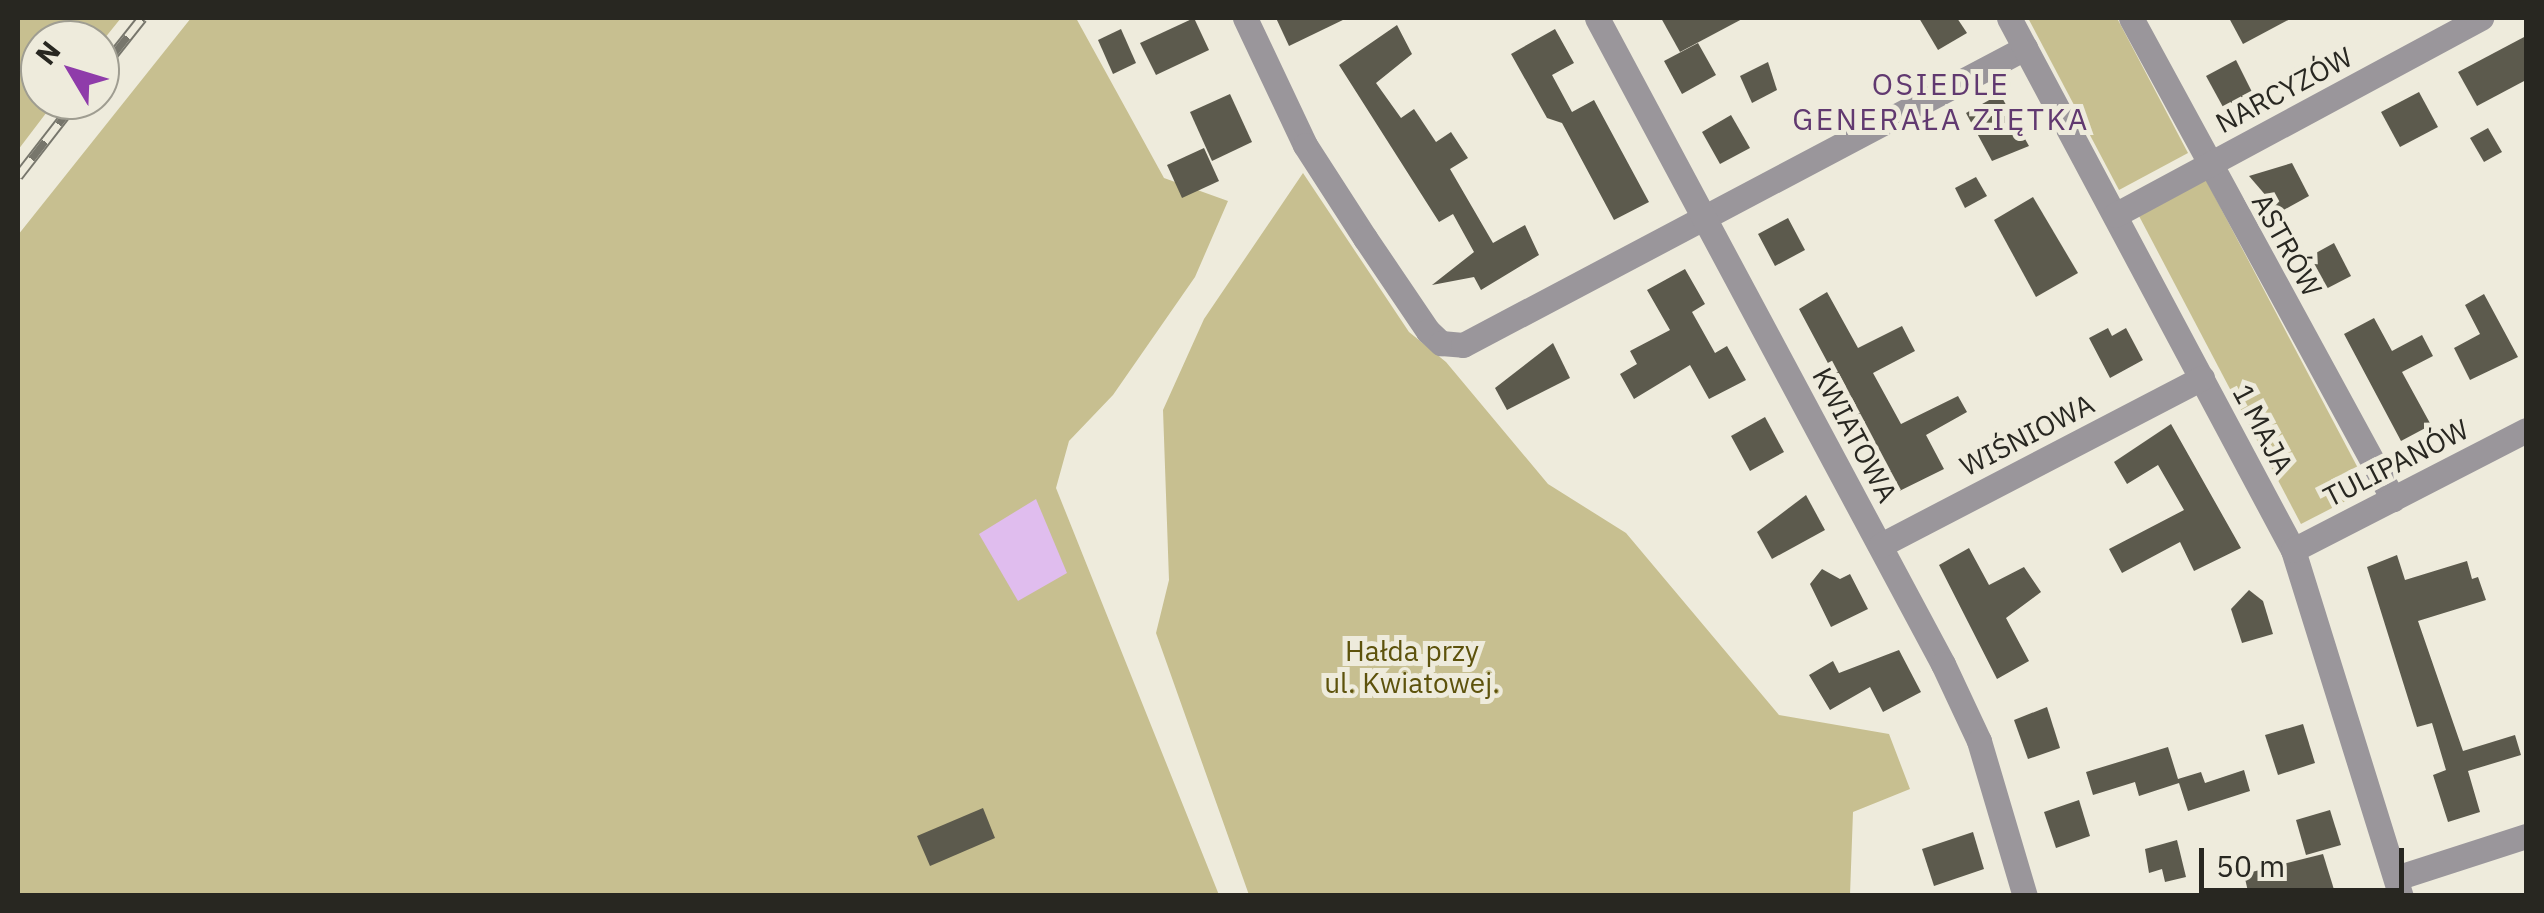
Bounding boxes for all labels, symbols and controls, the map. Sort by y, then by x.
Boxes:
north arrow [20,20,120,120]
text: N [27,33,68,72]
street label: NARCYZÓW [2210,40,2358,140]
district label: OSIEDLE GENERAŁA ZIĘTKA [1792,66,2090,136]
street label: ASTRÓW [2245,188,2329,302]
street label: KWIATOWA [1805,362,1905,508]
street label: 1 MAJA [2226,379,2300,479]
street label: WIŚNIOWA [1954,387,2100,483]
street label: TULIPANÓW [2318,412,2474,514]
park label: Hałda przy ul. Kwiatowej. [1324,634,1500,700]
scale bar [2204,828,2409,890]
text: 50 m [2216,846,2285,885]

